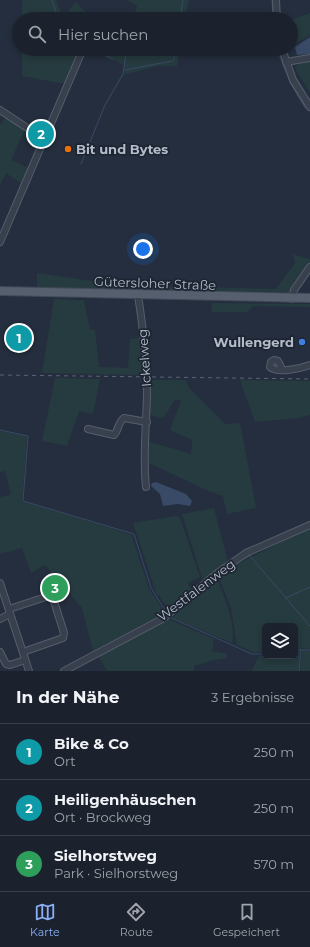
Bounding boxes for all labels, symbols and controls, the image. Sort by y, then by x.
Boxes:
search box [12,12,298,56]
icon: search [26,23,48,45]
text: Hier suchen [58,25,148,44]
pin: 2 [28,119,54,149]
place label: Bit und Bytes [76,141,168,157]
marker: Bit und Bytes [63,144,73,154]
your location [133,239,153,259]
street label: Gütersloher Straße [94,273,217,293]
pin: 1 [6,323,32,353]
street label: Ickelweg [134,329,154,387]
place label: Wullengerd [214,334,294,350]
marker: Wullengerd [297,337,307,347]
street label: Westfalenweg [154,556,238,624]
pin: 3 [42,573,68,603]
map controls [262,623,298,659]
button: layers [262,623,298,659]
text: In der Nähe [16,687,120,707]
text: 3 Ergebnisse [211,689,294,705]
text: Bike & Co [54,734,129,753]
text: 1 [26,744,32,760]
text: 250 m [253,744,294,760]
text: Ort [54,753,76,769]
text: Heiligenhäuschen [54,790,196,809]
text: 2 [25,800,33,816]
text: 250 m [253,800,294,816]
text: Ort · Brockweg [54,809,151,825]
text: Sielhorstweg [54,846,157,865]
text: 3 [25,856,33,872]
text: 570 m [254,856,294,872]
text: Park · Sielhorstweg [54,865,178,881]
tab: Karte [30,901,60,939]
tab: Route [120,901,153,939]
tab: Gespeichert [213,901,280,939]

